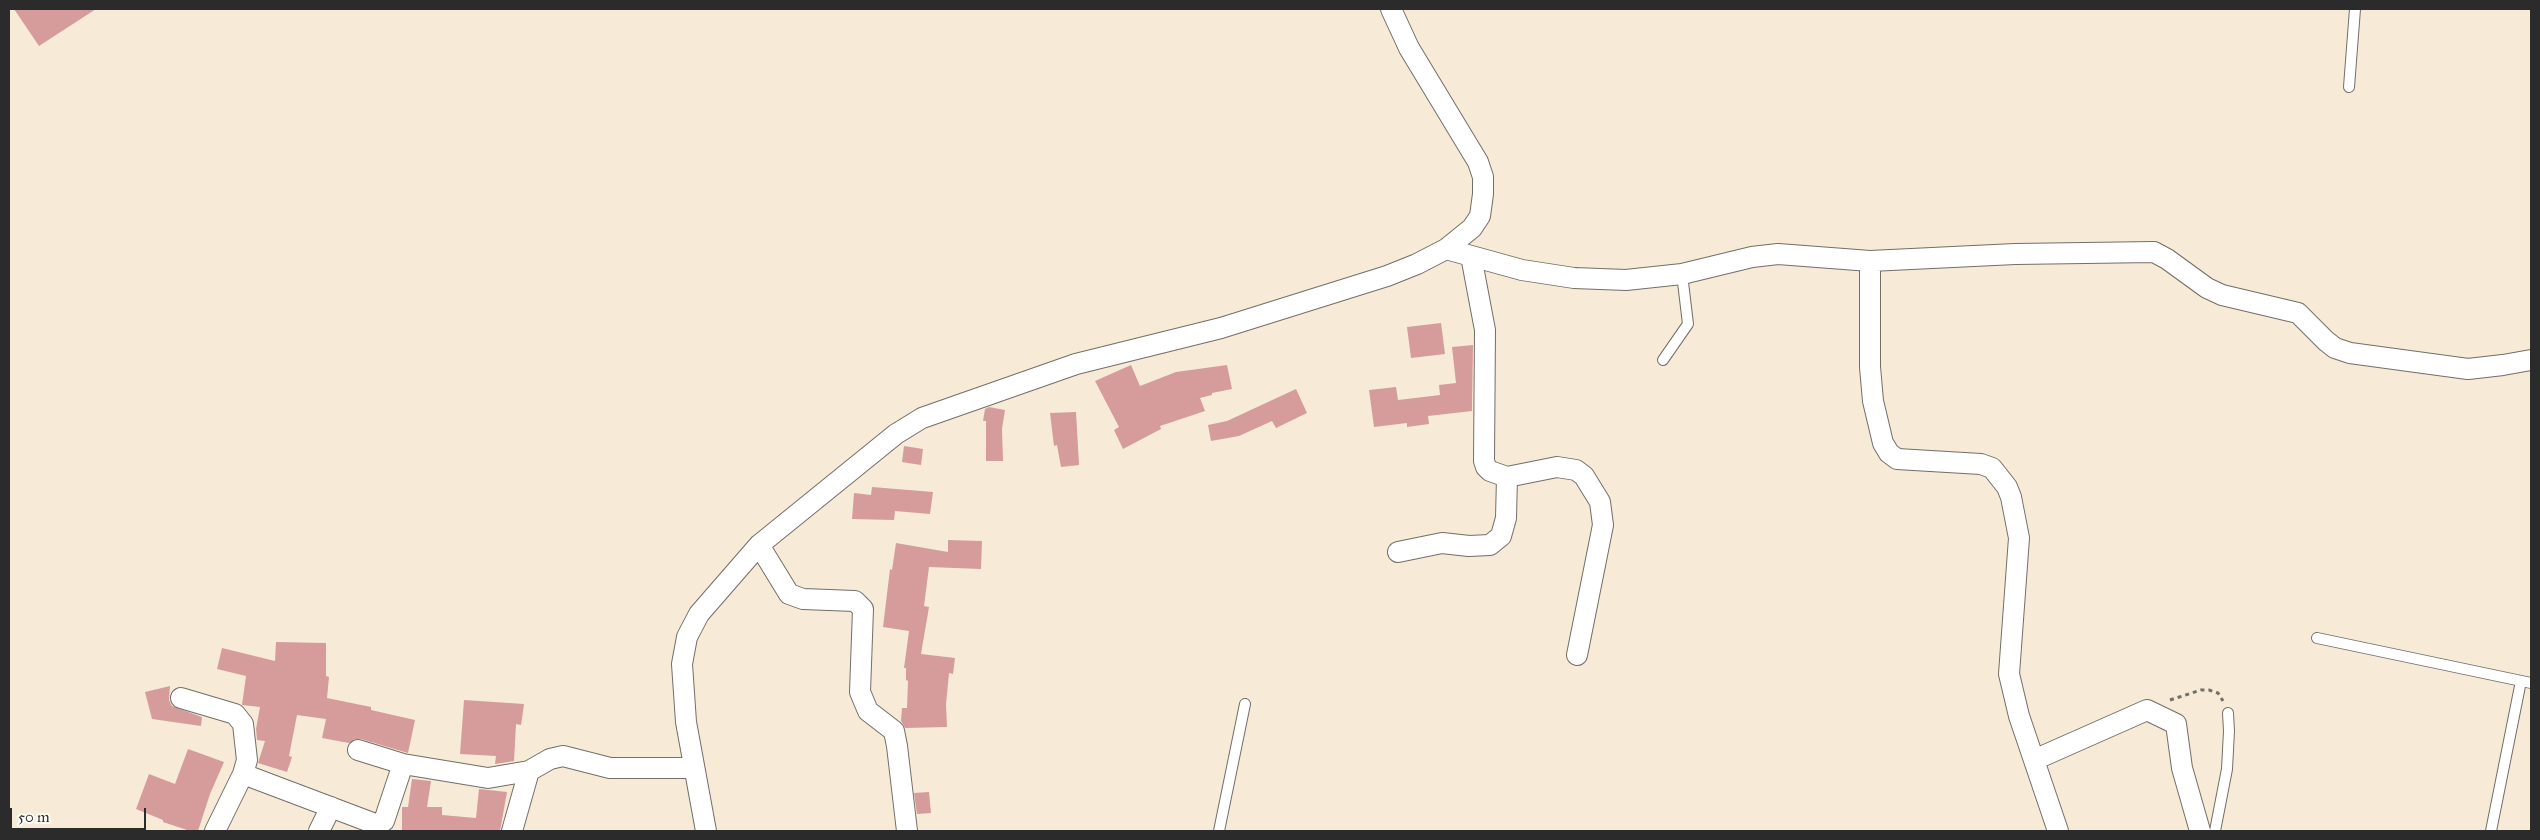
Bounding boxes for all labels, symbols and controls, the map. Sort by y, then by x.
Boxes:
scale bar [12,798,149,830]
text: 50 m [18,808,50,826]

